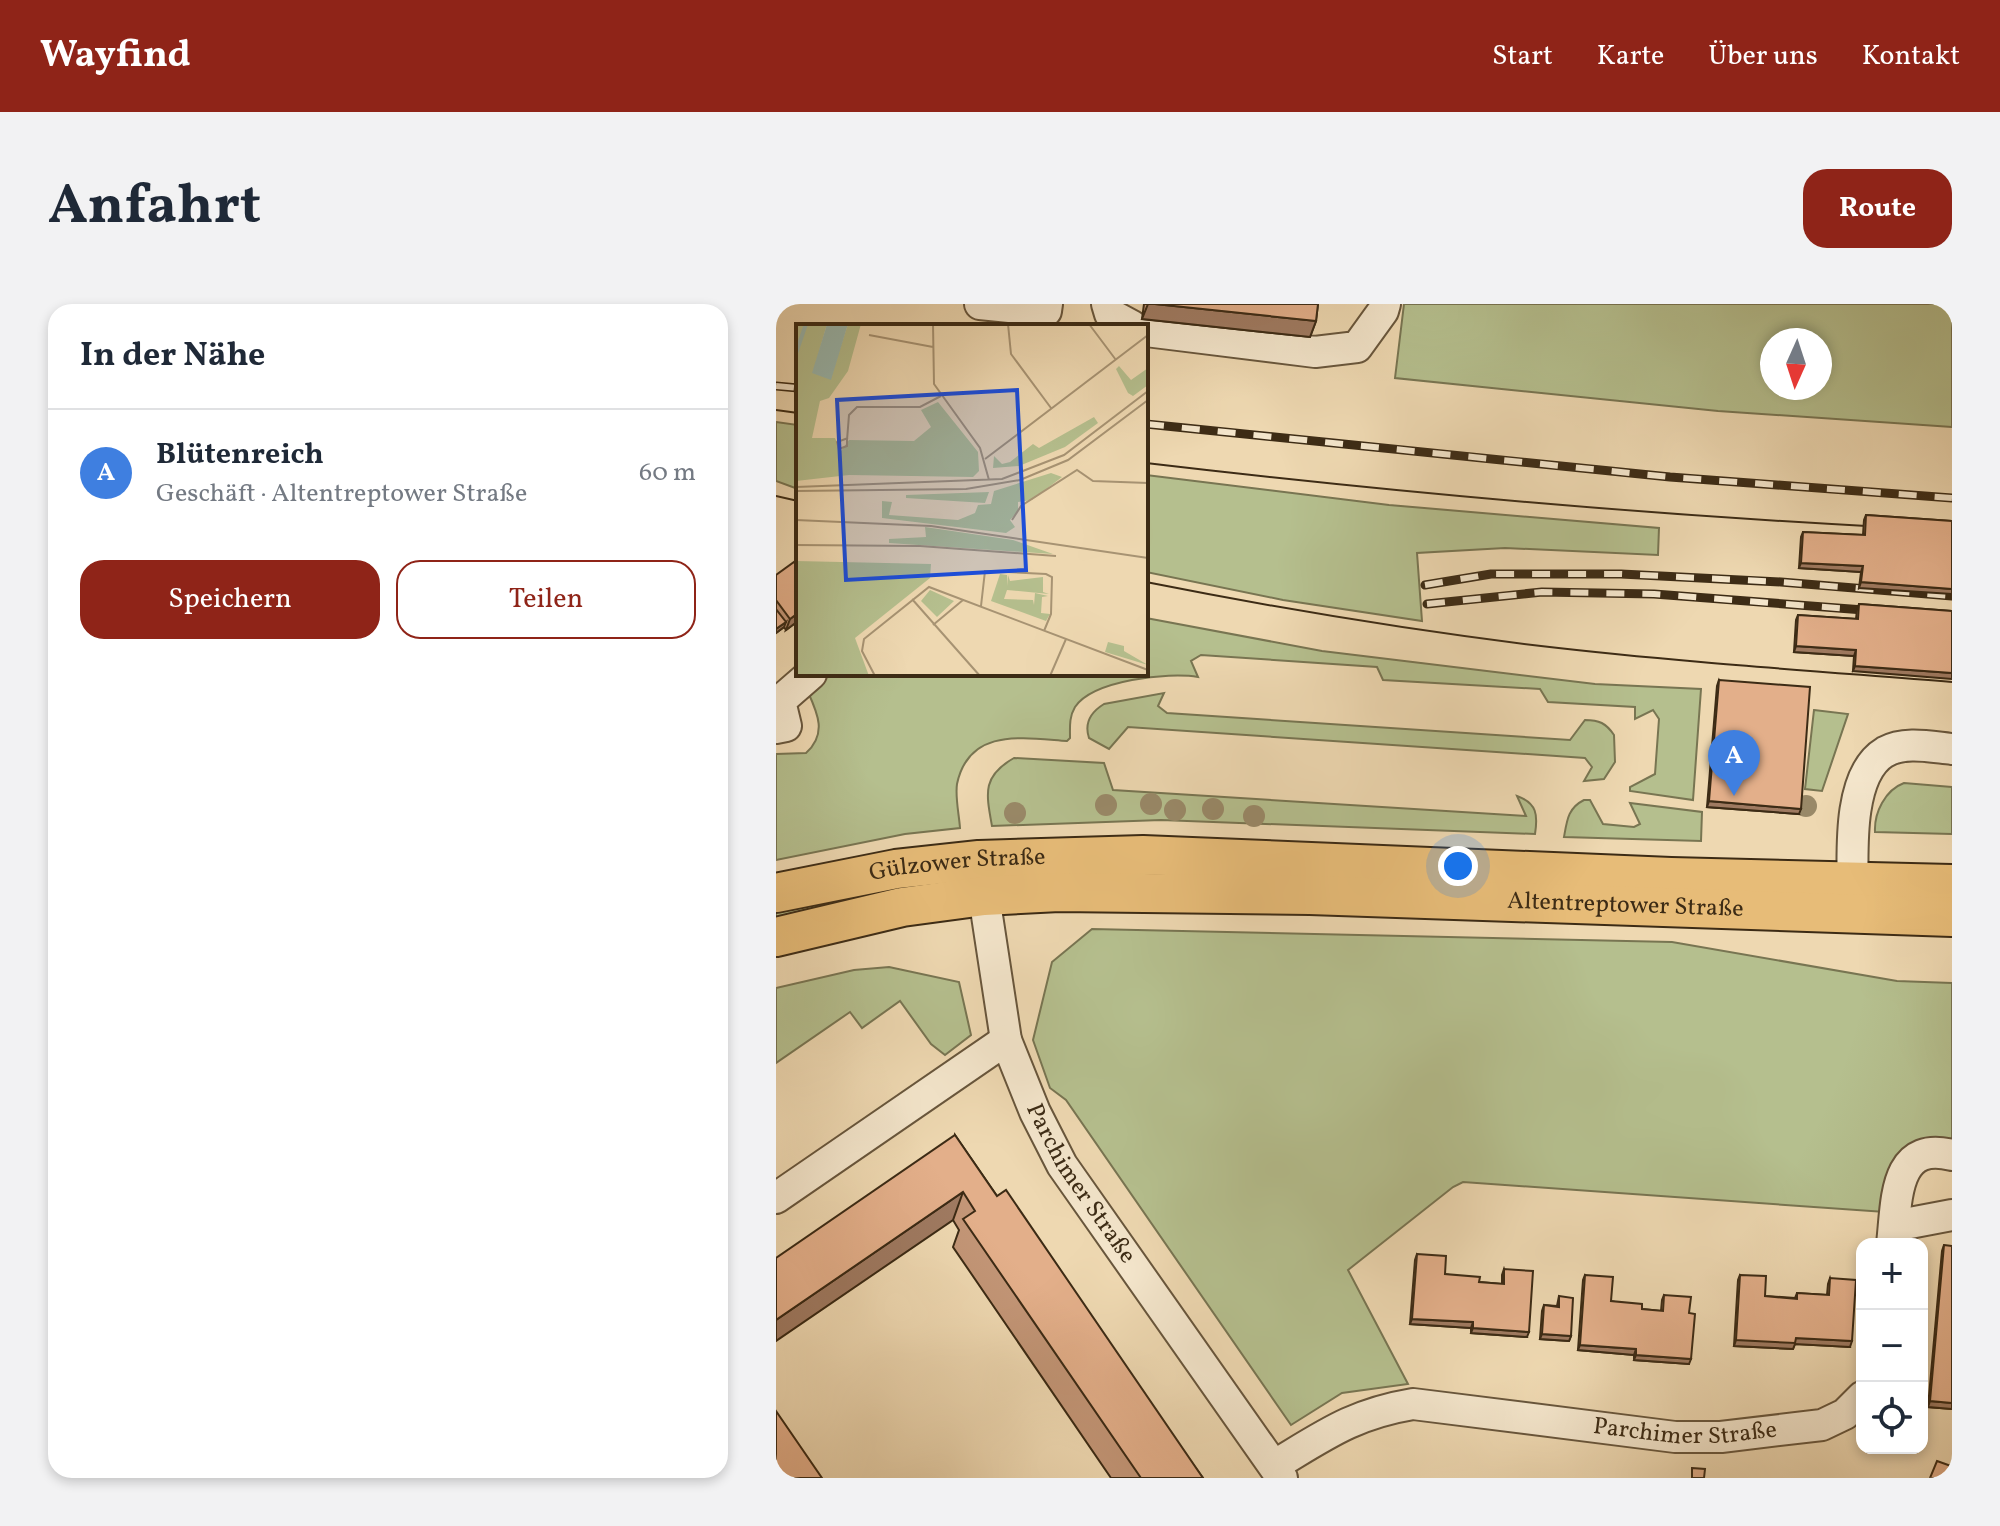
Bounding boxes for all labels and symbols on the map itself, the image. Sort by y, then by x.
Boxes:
inset map [796,324,1148,676]
north arrow [1760,328,1832,400]
pin: A [1708,730,1760,796]
street label: Gülzower Straße [866,841,1046,891]
your location [1438,846,1478,886]
street label: Altentreptower Straße [1507,885,1744,927]
street label: Parchimer Straße [1016,1099,1143,1271]
street label: Parchimer Straße [1591,1410,1779,1455]

